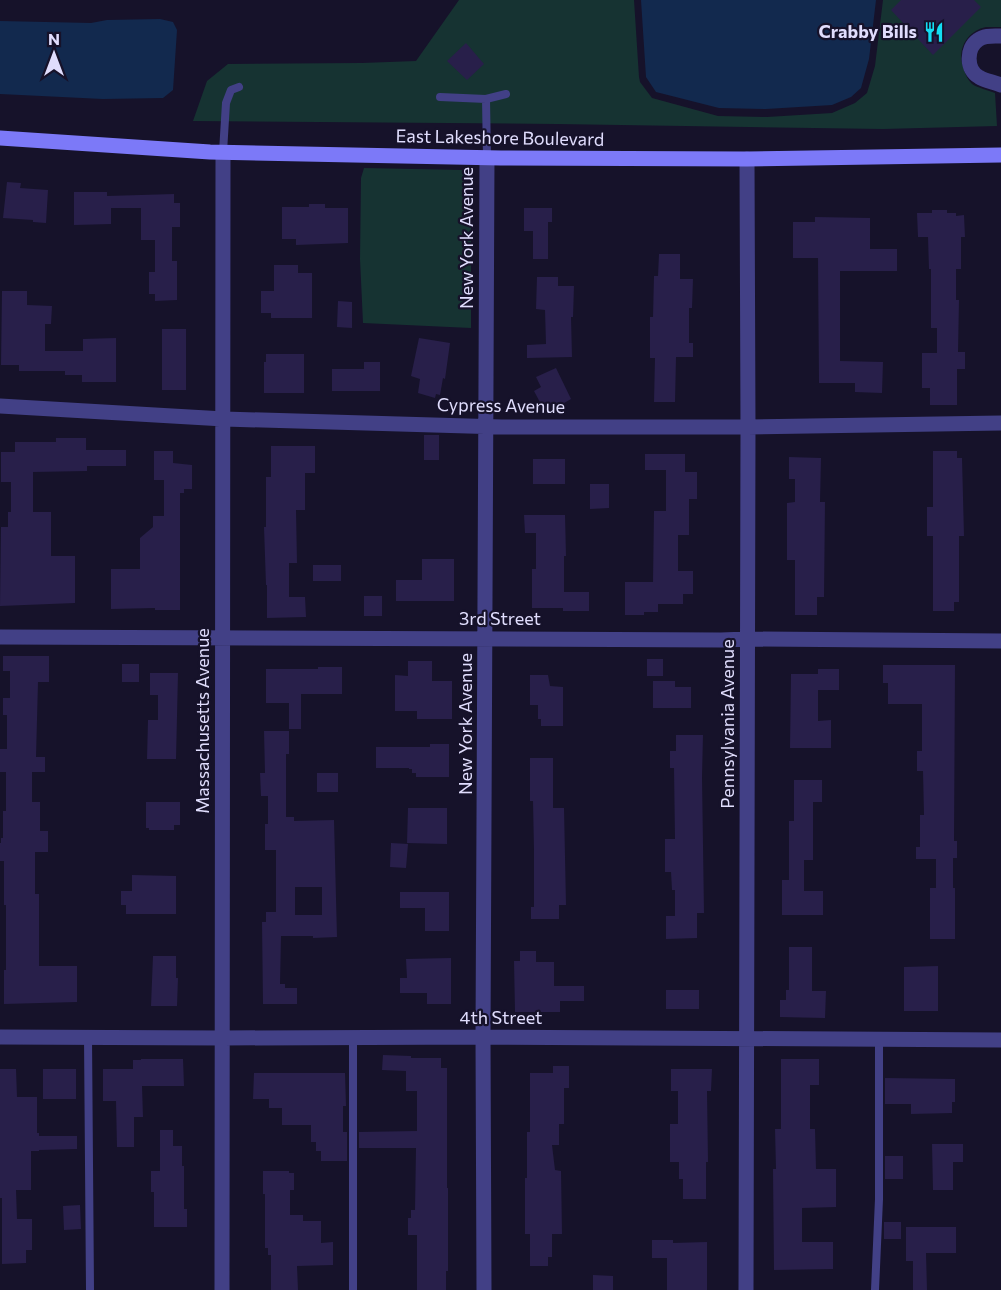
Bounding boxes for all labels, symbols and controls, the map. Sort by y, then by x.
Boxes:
place label: Crabby Bills [818,20,917,42]
restaurant icon: Crabby Bills [922,20,946,44]
north arrow [24,24,84,84]
text: N [48,29,60,48]
street label: East Lakeshore Boulevard [395,124,605,150]
street label: New York Avenue [455,167,477,309]
street label: Cypress Avenue [437,393,565,417]
street label: 3rd Street [459,607,541,629]
street label: Massachusetts Avenue [191,628,213,814]
street label: Pennsylvania Avenue [716,639,738,809]
street label: New York Avenue [454,653,476,795]
street label: 4th Street [460,1006,542,1028]

